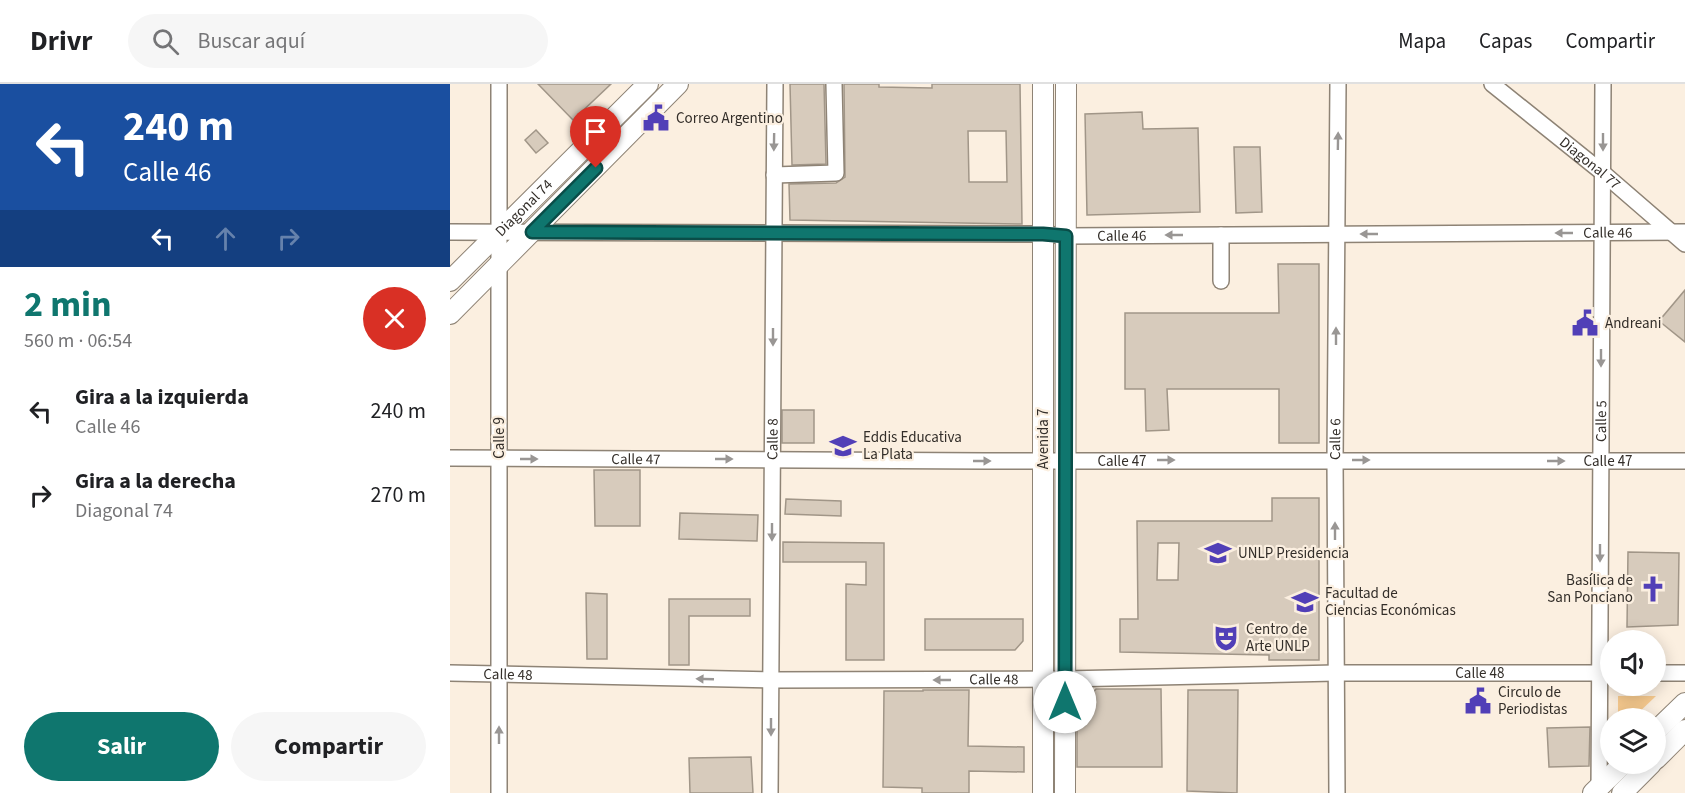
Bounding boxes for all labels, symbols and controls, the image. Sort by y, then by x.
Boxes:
search box [128,14,548,68]
text: Drivr [30,21,92,61]
icon: search [149,25,182,58]
text: Buscar aquí [197,25,305,57]
text: Mapa [1398,26,1446,56]
text: Capas [1479,26,1532,56]
text: Compartir [1565,26,1655,56]
text: 240 m [123,97,234,157]
public building icon: Correo Argentino [641,103,671,133]
pin [570,106,621,168]
icon: left [24,108,102,186]
place label: Correo Argentino [676,108,783,129]
icon: arrive [579,115,612,148]
one-way arrow [1333,131,1343,150]
street label: Diagonal 77 [1555,132,1625,195]
one-way arrow [769,133,779,152]
one-way arrow [1598,133,1608,152]
text: Calle 46 [123,153,211,192]
street label: Diagonal 74 [491,174,558,241]
icon: left [146,222,179,255]
icon: ahead [209,222,242,255]
icon: right [272,222,305,255]
street label: Calle 46 [1583,222,1633,244]
street label: Calle 46 [1097,225,1147,247]
one-way arrow [1554,228,1573,238]
one-way arrow [1359,229,1378,239]
one-way arrow [1164,230,1183,240]
text: 2 min [24,279,112,330]
button: close [363,287,426,350]
public building icon: Andreani [1570,308,1600,338]
place label: Andreani [1605,313,1661,334]
one-way arrow [1331,326,1341,345]
text: 560 m · 06:54 [24,327,132,355]
one-way arrow [768,328,777,347]
one-way arrow [1596,349,1606,368]
text: Gira a la izquierda [75,381,249,413]
icon: left [24,395,57,428]
text: 240 m [371,395,426,427]
street label: Calle 5 [1591,400,1612,442]
street label: Avenida 7 [1033,409,1054,469]
text: Calle 46 [75,413,141,441]
street label: Calle 9 [489,417,510,459]
street label: Calle 8 [762,418,784,460]
street label: Calle 6 [1325,418,1346,460]
place label: Eddis Educativa La Plata [863,427,962,465]
school or university icon: Eddis Educativa La Plata [828,431,858,461]
street label: Calle 47 [611,449,661,470]
street label: Calle 47 [1097,451,1147,472]
street label: Calle 47 [1583,451,1633,472]
one-way arrow [520,454,539,464]
one-way arrow [715,454,734,464]
one-way arrow [1156,455,1175,465]
one-way arrow [1351,455,1370,465]
one-way arrow [973,456,992,466]
one-way arrow [1546,456,1565,466]
text: Gira a la derecha [75,465,236,497]
icon: right [24,479,57,512]
text: 270 m [371,479,426,511]
text: Diagonal 74 [75,497,173,525]
one-way arrow [1330,521,1340,540]
one-way arrow [767,523,777,542]
school or university icon: UNLP Presidencia [1203,538,1233,568]
place label: UNLP Presidencia [1238,543,1349,564]
one-way arrow [1595,544,1605,563]
place label: Basílica de San Ponciano [1547,570,1633,608]
church icon: Basílica de San Ponciano [1638,574,1668,604]
place label: Facultad de Ciencias Económicas [1325,583,1456,621]
school or university icon: Facultad de Ciencias Económicas [1290,587,1320,617]
place label: Centro de Arte UNLP [1246,619,1310,657]
theatre icon: Centro de Arte UNLP [1211,623,1241,653]
map controls [1600,630,1666,774]
button: sound [1600,630,1666,696]
street label: Calle 48 [1455,663,1504,684]
street label: Calle 48 [483,664,533,686]
street label: Calle 48 [969,669,1019,690]
position arrow [1033,670,1097,734]
one-way arrow [696,674,715,683]
one-way arrow [933,675,952,685]
place label: Circulo de Periodistas [1498,682,1567,720]
public building icon: Circulo de Periodistas [1463,686,1493,716]
button: layers [1600,708,1666,774]
button: Salir [24,712,219,781]
button: Compartir [231,712,426,781]
one-way arrow [766,718,775,737]
one-way arrow [494,725,504,744]

